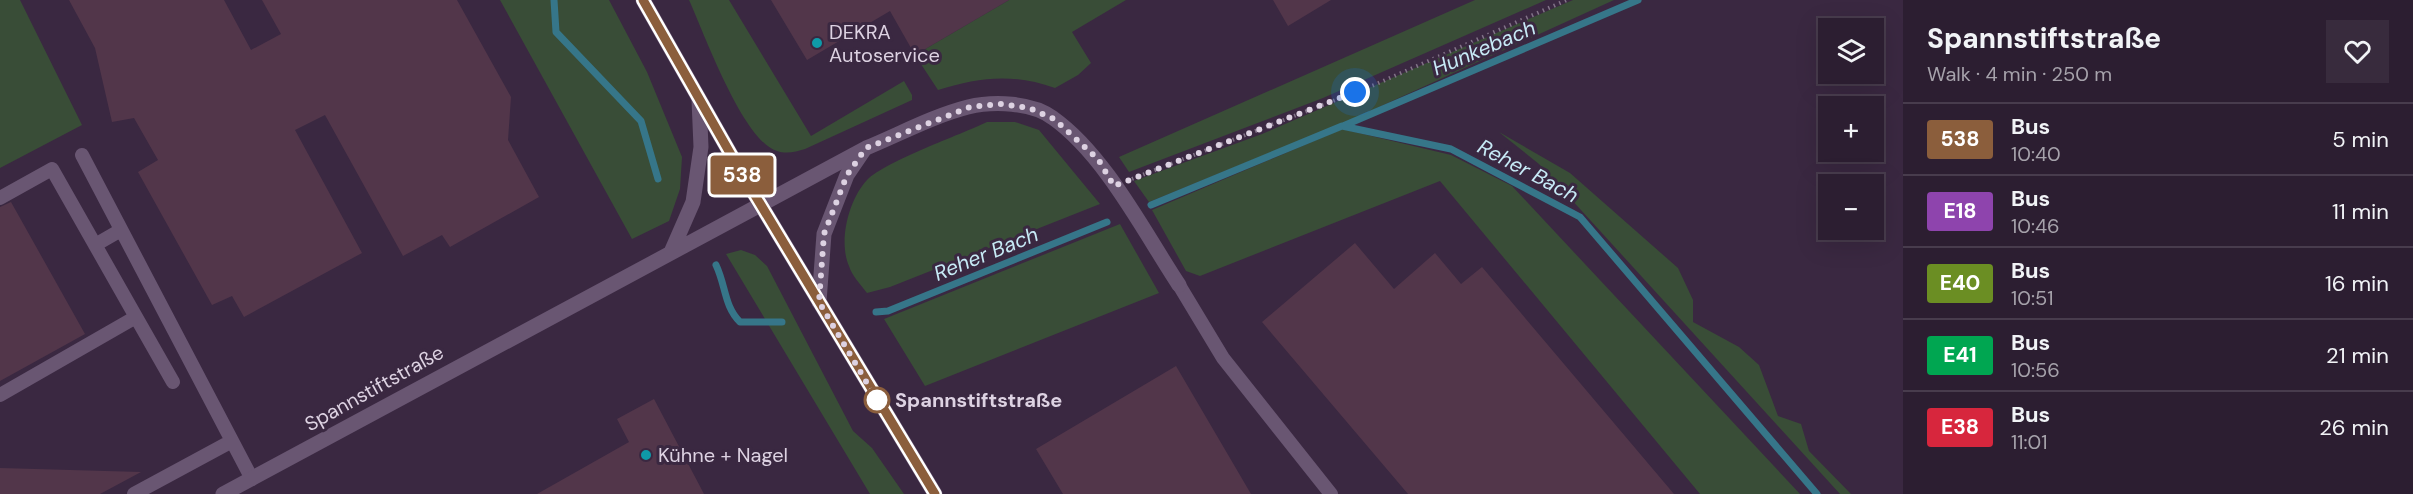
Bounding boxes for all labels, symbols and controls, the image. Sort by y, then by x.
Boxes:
water label: Hunkebach [1428,14,1540,82]
map controls [1818,18,1884,240]
button: layers [1818,18,1884,84]
place label: DEKRA Autoservice [829,19,940,68]
text: Spannstiftstraße [1927,20,2161,57]
button: heart [2326,20,2389,83]
marker: DEKRA Autoservice [810,36,824,50]
text: Walk · 4 min · 250 m [1927,61,2112,87]
your location [1340,77,1370,107]
button: + [1818,96,1884,162]
text: Bus [2011,112,2050,141]
text: 538 [1940,125,1980,153]
text: 5 min [2332,125,2389,154]
water label: Reher Bach [1473,133,1583,209]
text: 10:40 [2011,141,2061,167]
line badge: 538 [708,156,777,195]
text: 538 [722,161,762,189]
button: − [1818,174,1884,240]
text: Bus [2011,184,2050,213]
text: E18 [1943,197,1977,225]
text: 11 min [2332,197,2389,226]
text: 10:46 [2011,213,2060,239]
water label: Reher Bach [930,220,1042,288]
text: Bus [2011,256,2050,285]
text: E40 [1940,269,1980,297]
text: 16 min [2325,269,2389,298]
text: 10:51 [2011,285,2053,311]
text: Bus [2011,328,2050,357]
street label: Spannstiftstraße [300,339,448,437]
text: E41 [1943,341,1977,369]
text: 21 min [2326,341,2389,370]
text: 10:56 [2011,357,2060,383]
marker: Spannstiftstraße [864,387,890,413]
place label: Spannstiftstraße [895,387,1062,413]
text: Bus [2011,400,2050,429]
text: E38 [1941,413,1979,441]
text: 26 min [2319,413,2389,442]
text: 11:01 [2011,429,2047,455]
place label: Kühne + Nagel [658,442,788,468]
marker: Kühne + Nagel [639,448,653,462]

